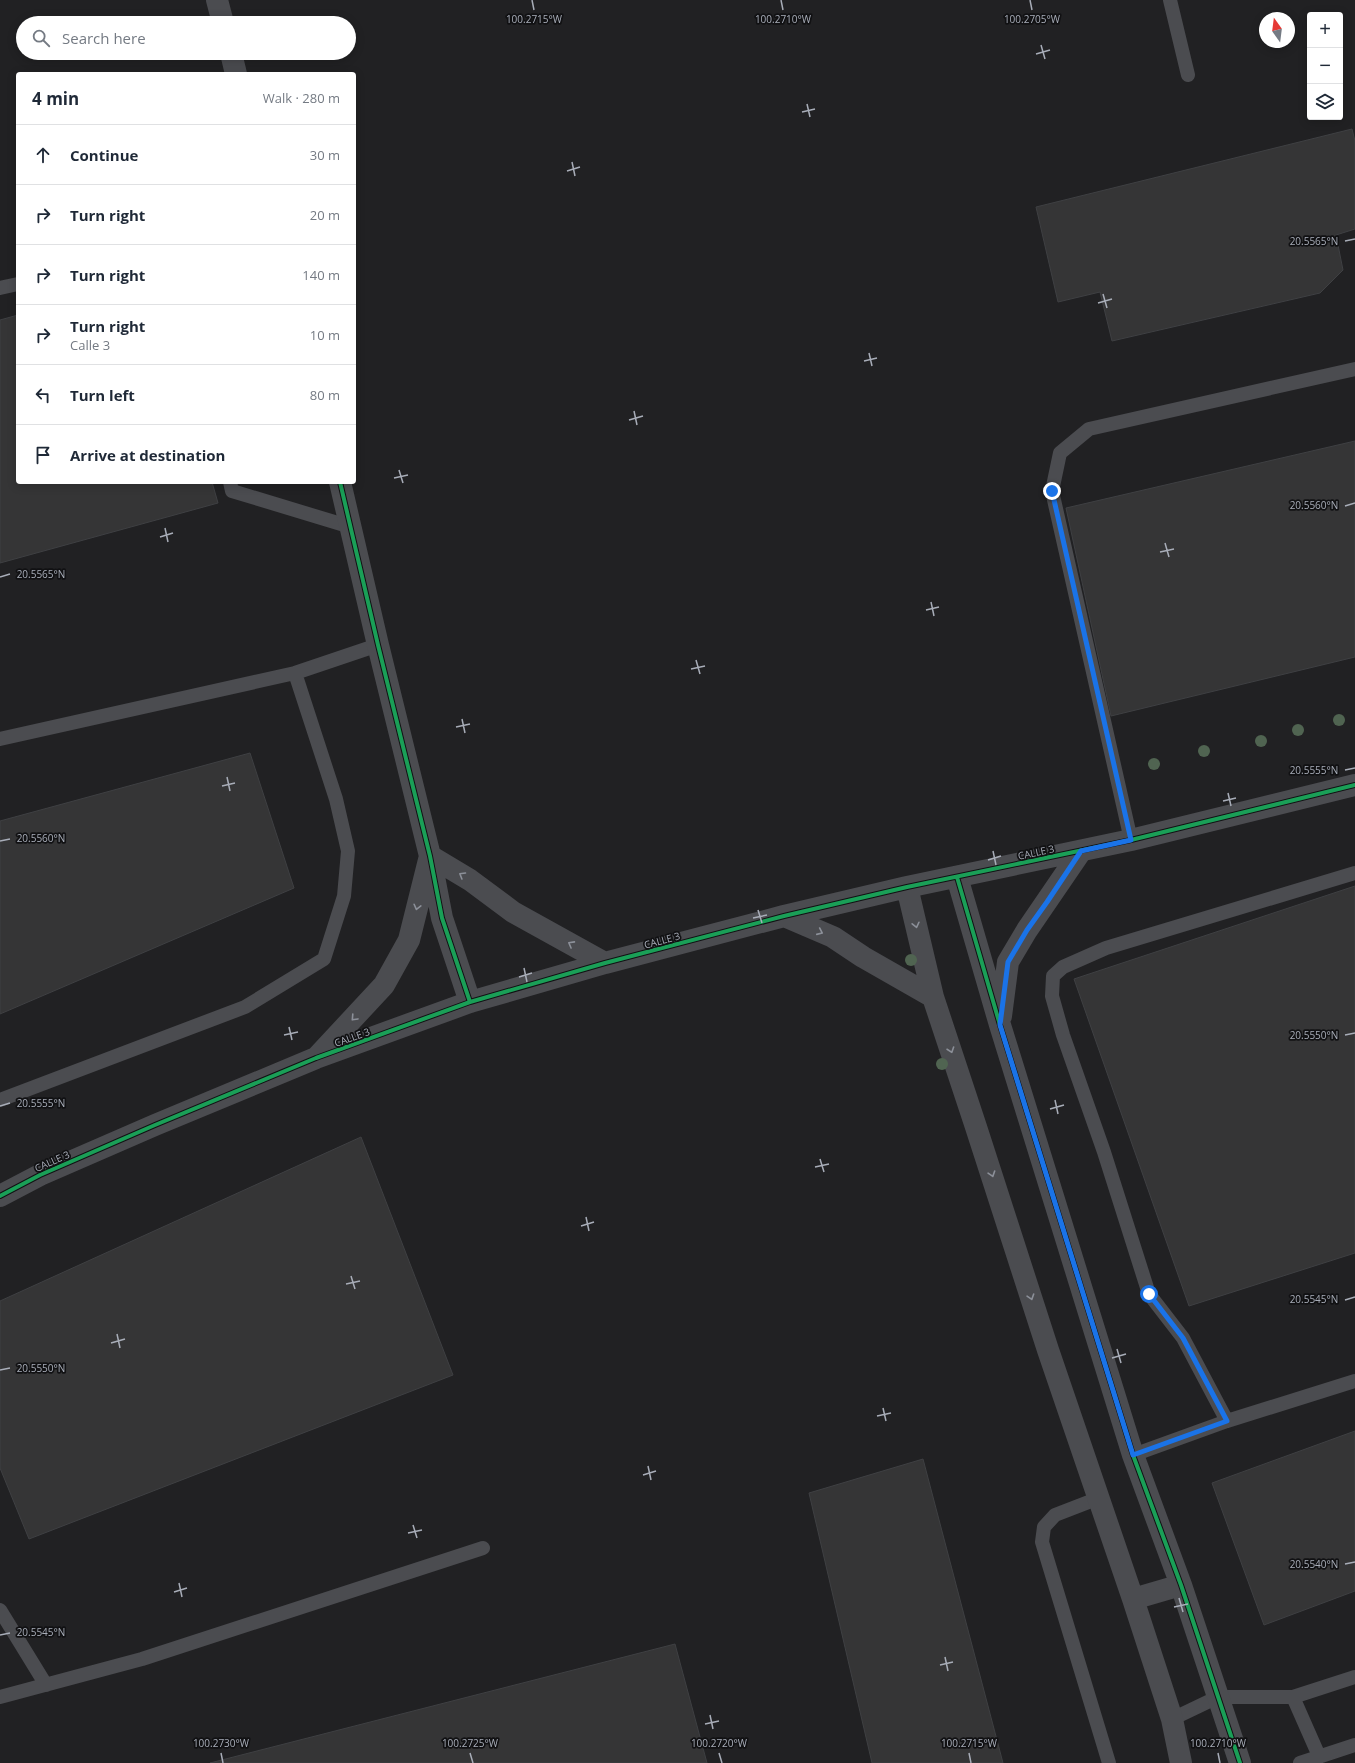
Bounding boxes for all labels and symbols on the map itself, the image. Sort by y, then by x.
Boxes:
text: 100.2715°W [506,12,563,26]
text: 100.2710°W [755,12,812,26]
text: 100.2705°W [1004,12,1061,26]
north arrow [1259,12,1295,48]
text: 20.5565°N [1290,234,1338,248]
route end [1043,482,1061,500]
text: 20.5560°N [1290,498,1338,512]
text: 20.5565°N [17,567,65,581]
text: 20.5555°N [1290,763,1338,777]
text: 20.5560°N [17,831,65,845]
street label: CALLE 3 [1016,841,1056,863]
one-way arrow [459,872,466,879]
one-way arrow [413,903,422,910]
one-way arrow [911,922,919,928]
one-way arrow [816,927,823,935]
street label: CALLE 3 [642,928,682,952]
one-way arrow [568,942,575,949]
one-way arrow [351,1013,358,1021]
street label: CALLE 3 [332,1024,372,1050]
text: 20.5550°N [1290,1028,1338,1042]
one-way arrow [946,1047,954,1054]
text: 20.5555°N [17,1096,65,1110]
street label: CALLE 3 [32,1147,72,1175]
one-way arrow [987,1170,995,1177]
route start [1140,1285,1158,1303]
text: 20.5545°N [1290,1292,1338,1306]
one-way arrow [1026,1294,1035,1301]
text: 20.5550°N [17,1361,65,1375]
text: 20.5540°N [1290,1557,1338,1571]
text: 20.5545°N [17,1625,65,1639]
text: 100.2730°W [193,1736,250,1750]
text: 100.2725°W [442,1736,499,1750]
text: 100.2720°W [691,1736,748,1750]
text: 100.2715°W [941,1736,998,1750]
text: 100.2710°W [1190,1736,1247,1750]

